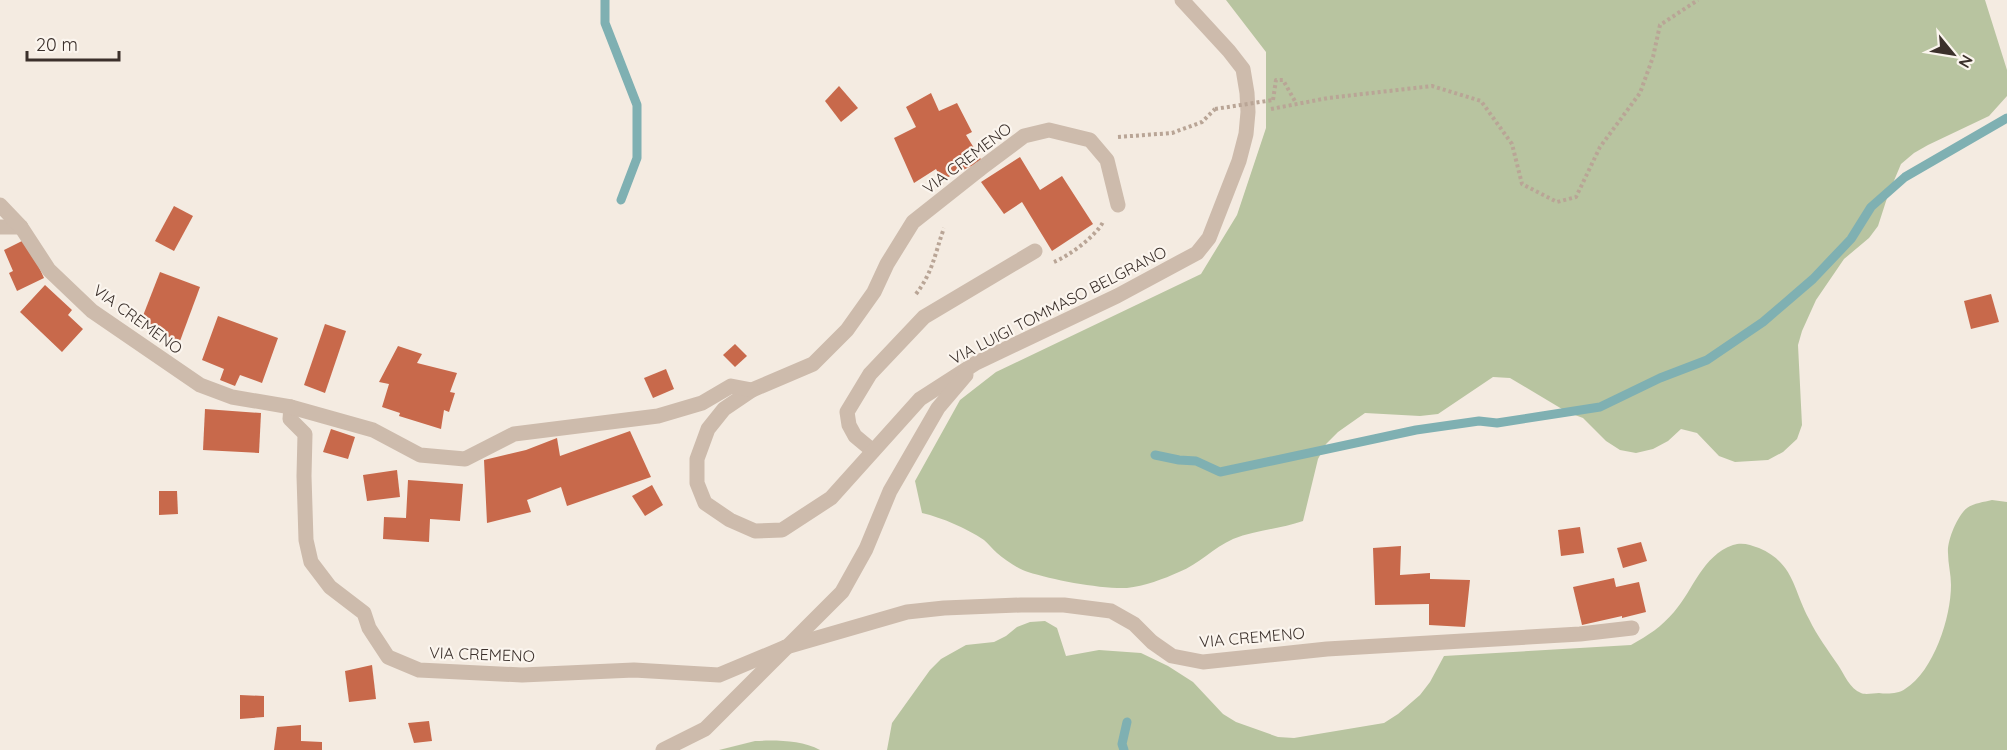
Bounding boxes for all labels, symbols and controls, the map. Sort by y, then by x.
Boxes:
scale bar [27,24,118,62]
north arrow [1923,24,1983,84]
text: 20 m [36,33,78,56]
text: N [1954,51,1978,72]
street label: VIA CREMENO [919,118,1015,198]
street label: VIA LUIGI TOMMASO BELGRANO [946,242,1170,368]
street label: VIA CREMENO [89,280,187,358]
street label: VIA CREMENO [1198,622,1306,652]
street label: VIA CREMENO [429,642,535,666]

